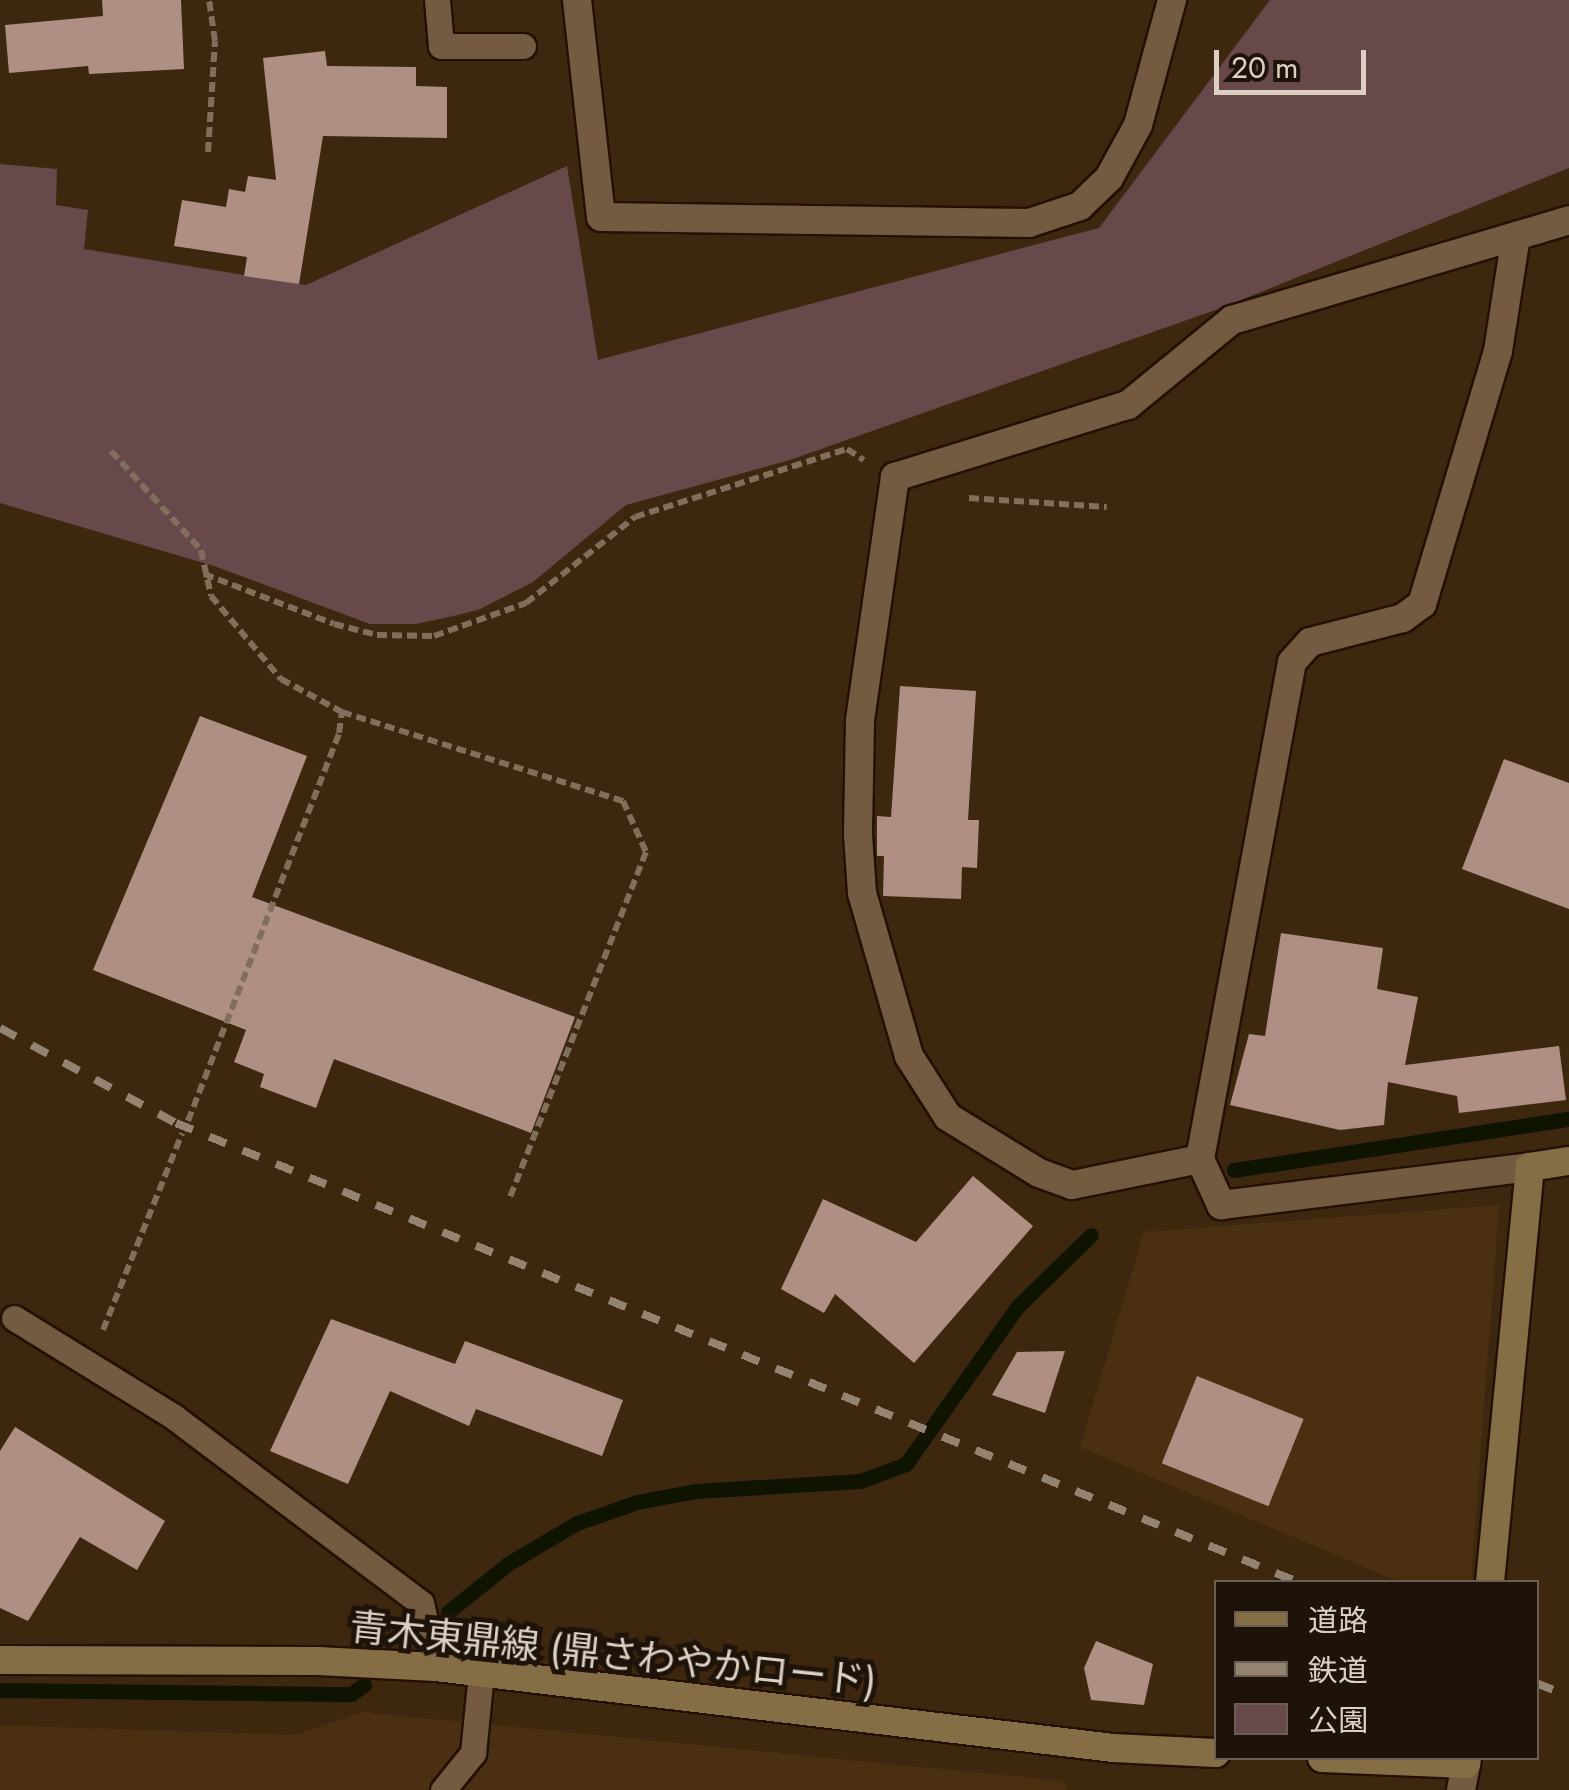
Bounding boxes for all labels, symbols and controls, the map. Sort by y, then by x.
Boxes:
scale bar [1219,30,1372,92]
text: 20 m [1231,46,1298,89]
legend [1214,1580,1539,1760]
text: 道路 [1308,1599,1368,1642]
street label: 青木東鼎線 (鼎さわやかロード) [348,1604,878,1704]
text: 鉄道 [1308,1649,1368,1692]
text: 公園 [1308,1699,1368,1742]

